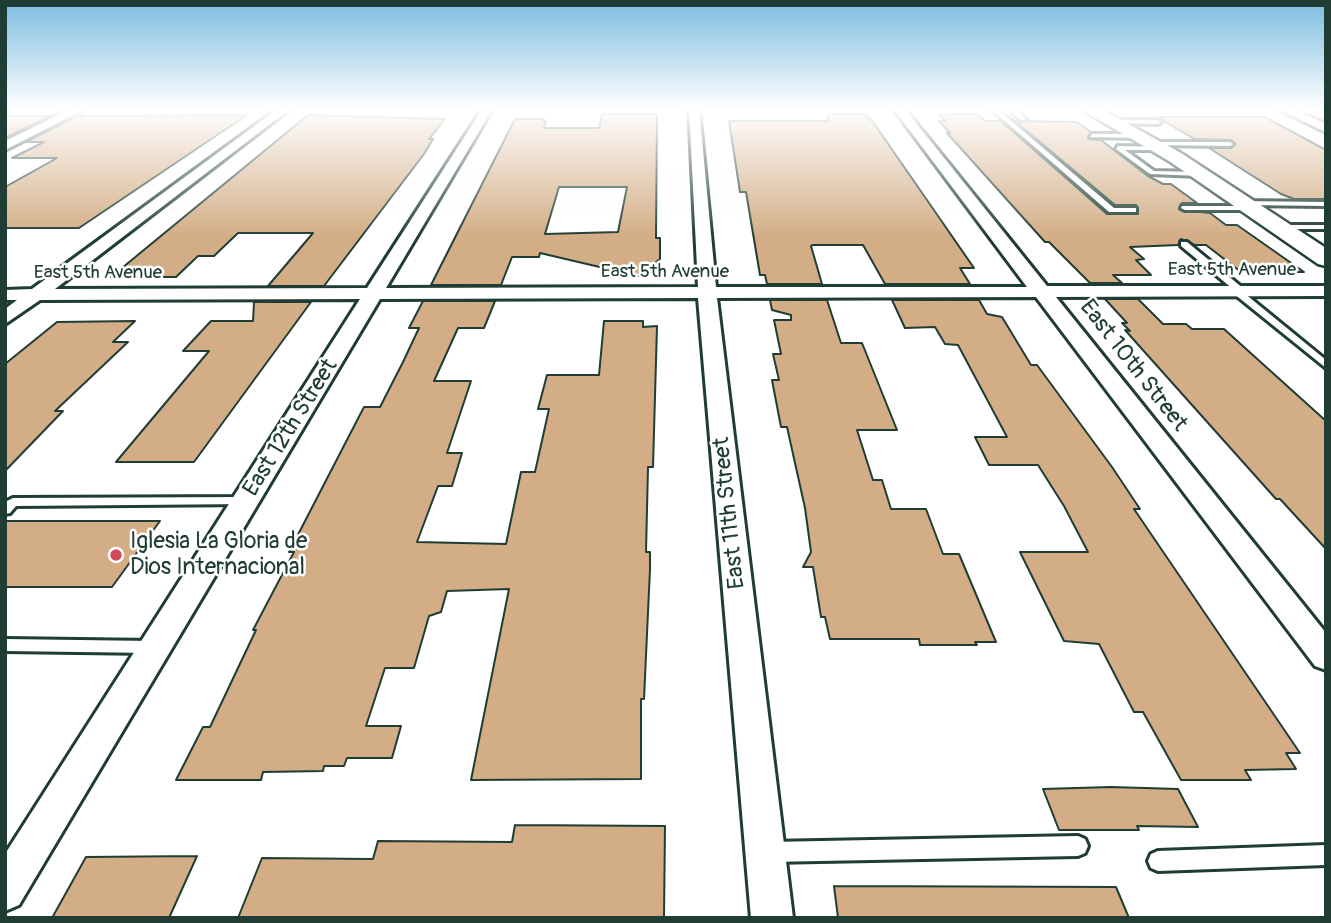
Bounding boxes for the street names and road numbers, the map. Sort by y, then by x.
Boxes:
street label: East 5th Avenue [1168,259,1296,281]
street label: East 5th Avenue [601,261,729,283]
street label: East 5th Avenue [34,262,162,284]
street label: East 10th Street [1073,295,1193,437]
street label: East 12th Street [238,354,344,502]
street label: East 11th Street [708,436,752,590]

